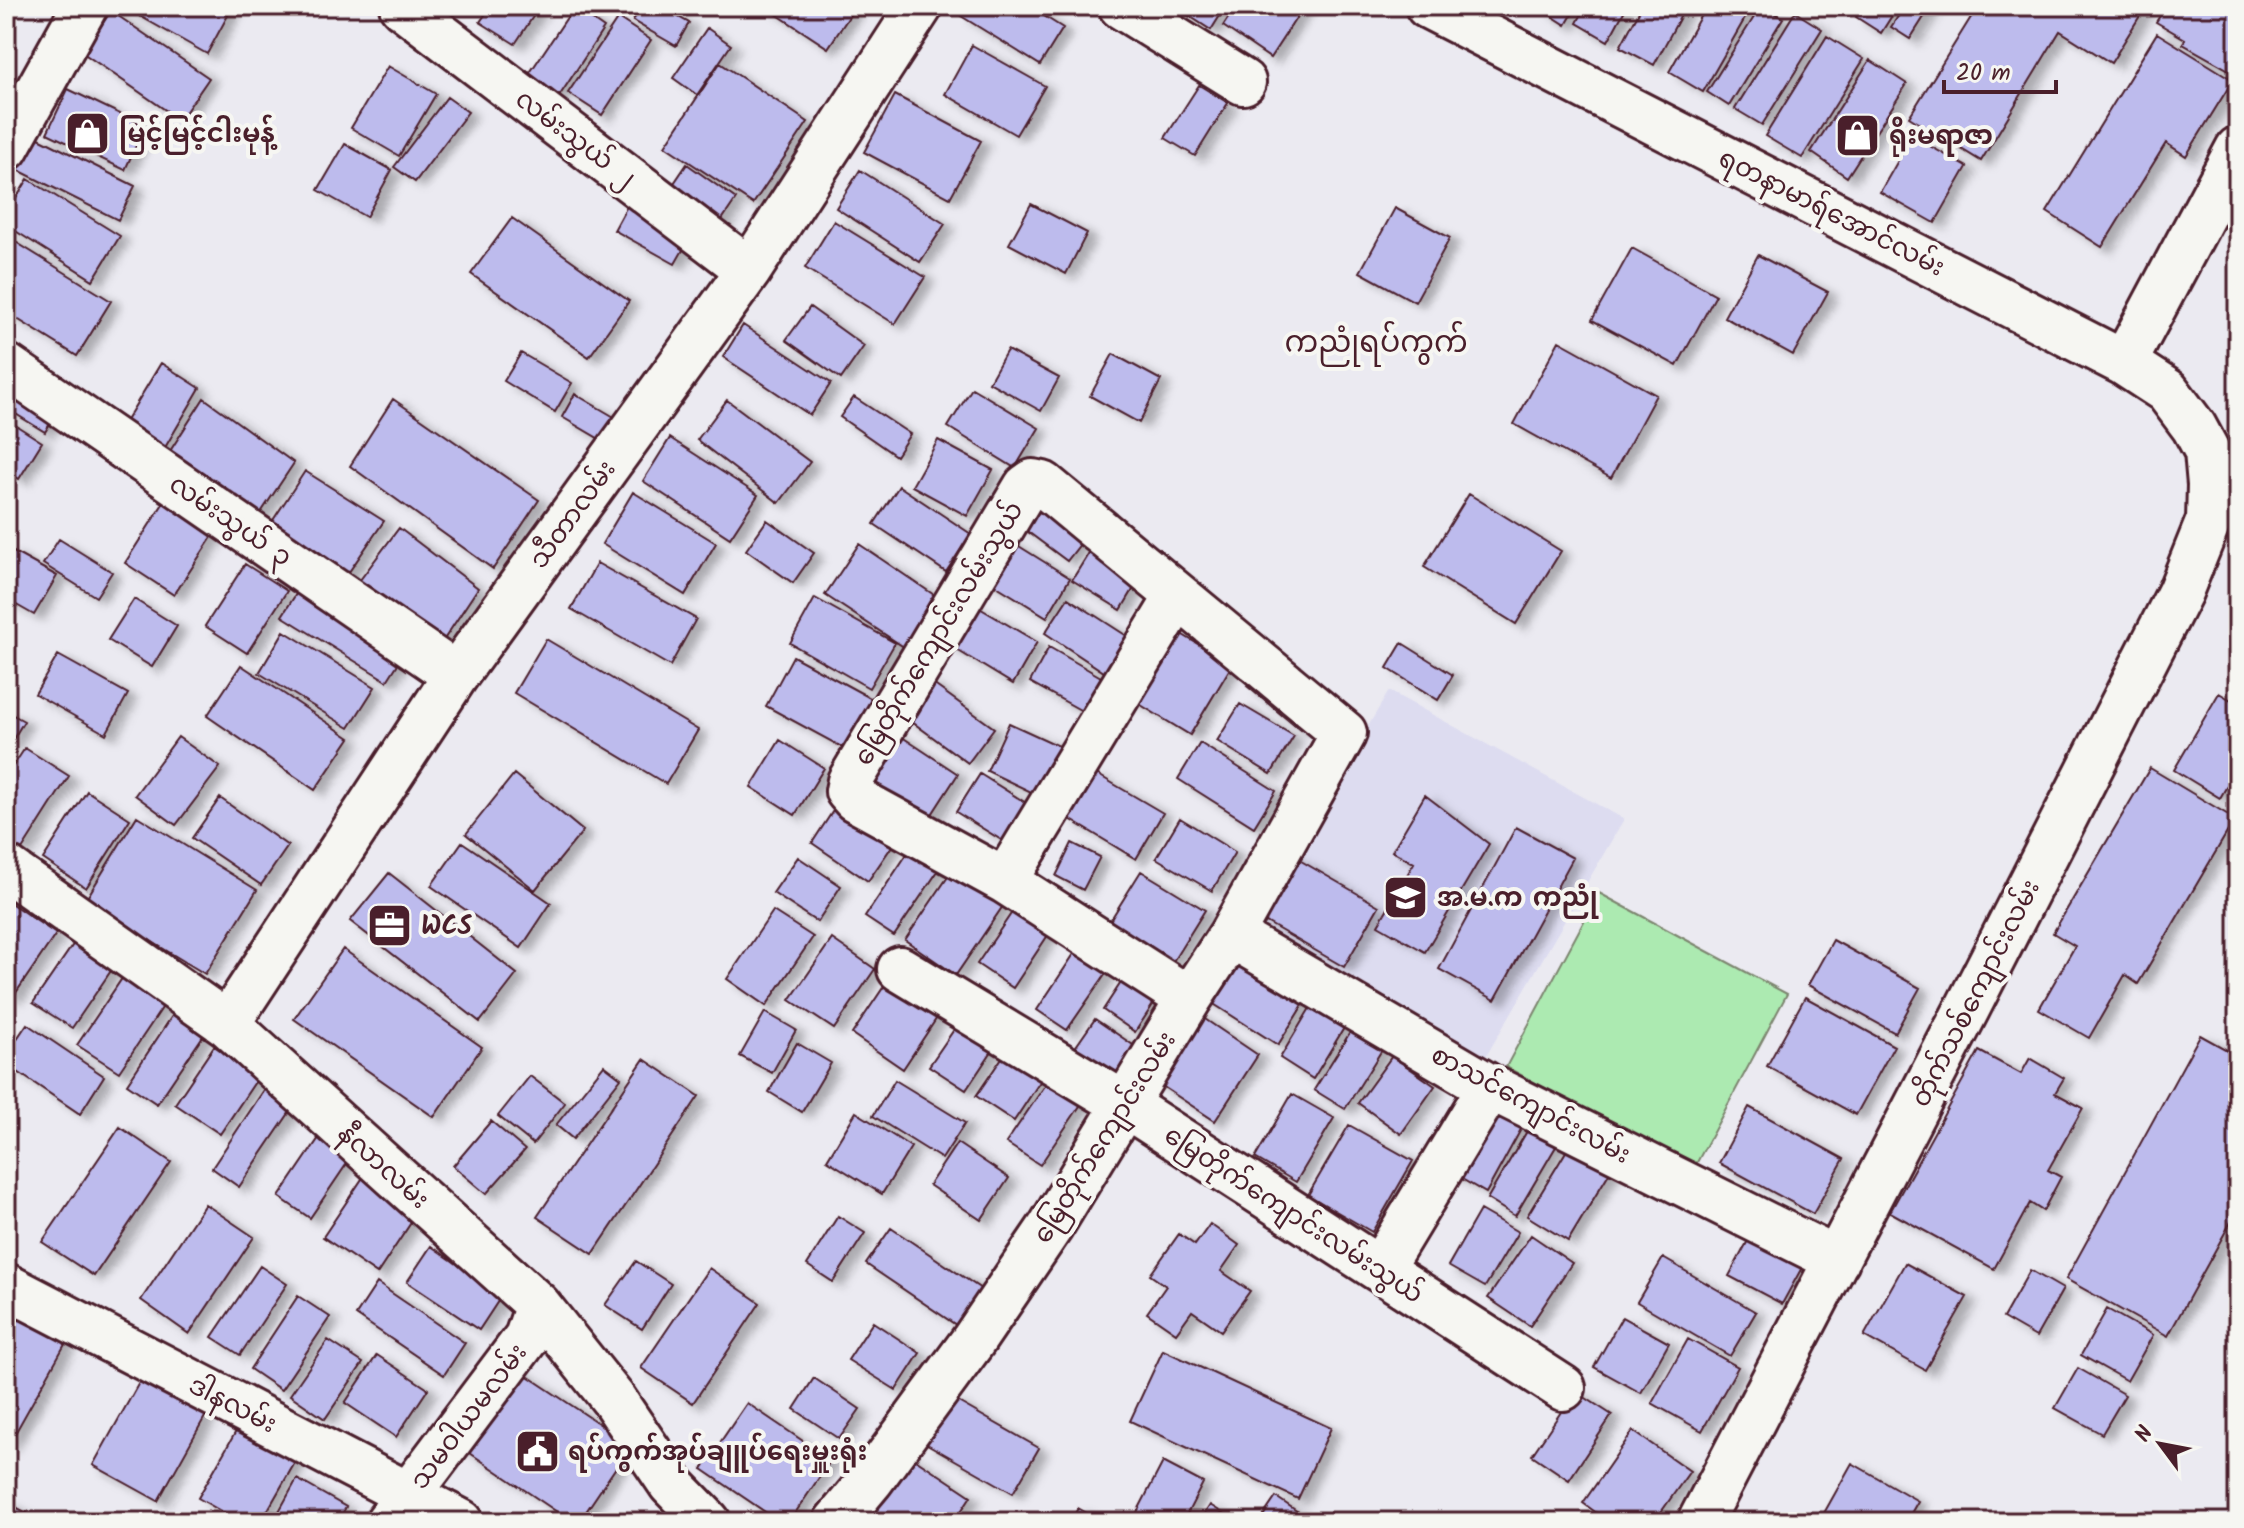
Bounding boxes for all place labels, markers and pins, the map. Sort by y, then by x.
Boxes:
shop icon: မြင့်မြင့်ငါးမုန့် [64,109,112,157]
shop icon: ရိုးမရာဇာ [1834,111,1882,159]
place label: မြင့်မြင့်ငါးမုန့် [119,114,278,156]
place label: ရိုးမရာဇာ [1889,116,1993,158]
school or university icon: အ.မ.က ကညုံ [1382,873,1430,921]
place label: အ.မ.က ကညုံ [1437,878,1599,920]
office icon: WCS [366,901,414,949]
place label: WCS [421,906,472,948]
public building icon: ရပ်ကွက်အုပ်ချူပ်ရေးမှူးရုံး [513,1427,561,1475]
place label: ရပ်ကွက်အုပ်ချူပ်ရေးမှူးရုံး [568,1432,868,1474]

